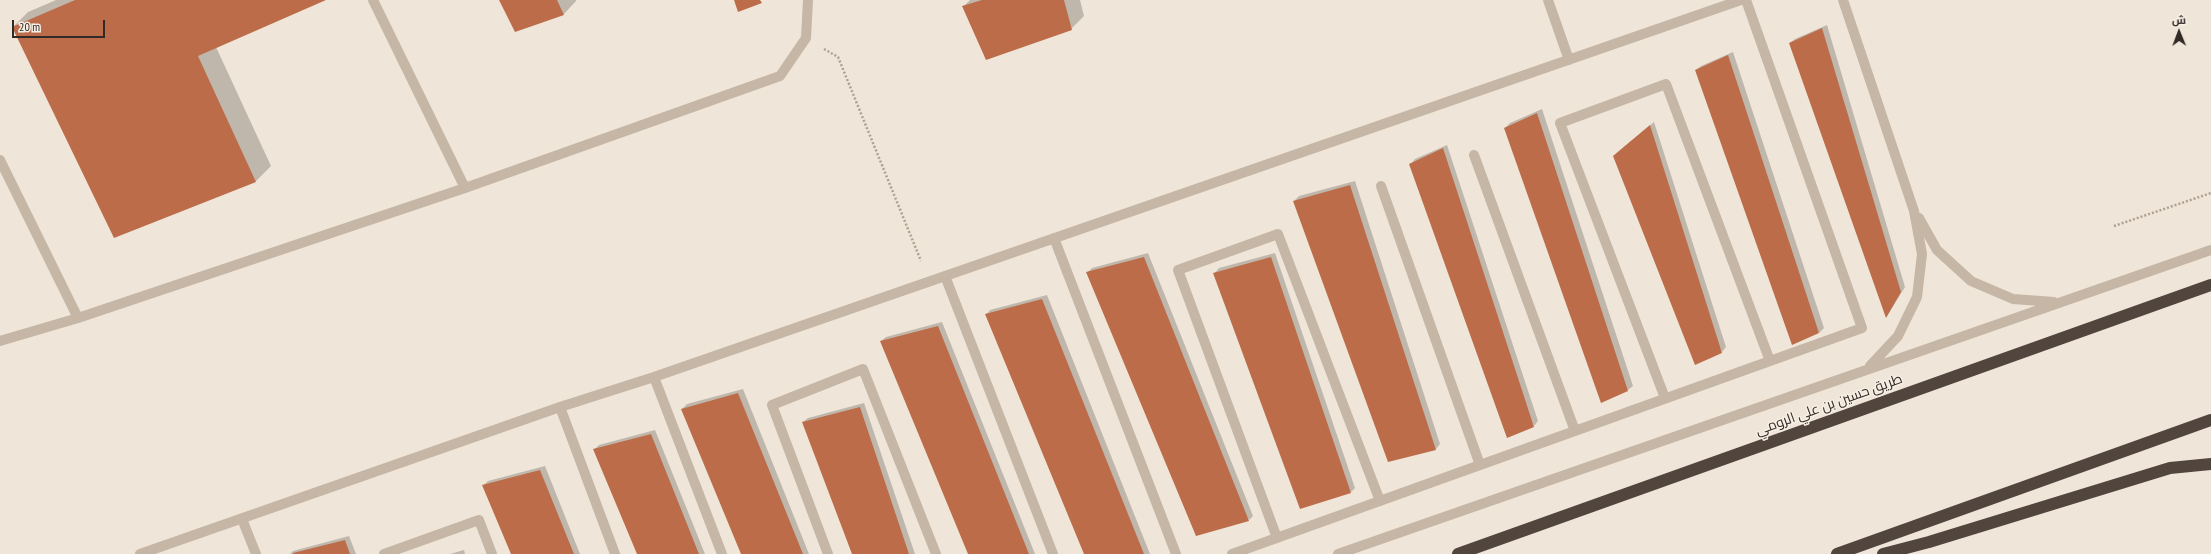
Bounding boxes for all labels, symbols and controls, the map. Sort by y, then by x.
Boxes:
scale bar [14,12,107,38]
north arrow [2159,12,2199,52]
text: ش [2172,13,2186,27]
text: 20 m [19,19,40,34]
street label: طريق حسين بن علي الرومي [1753,371,1905,439]

